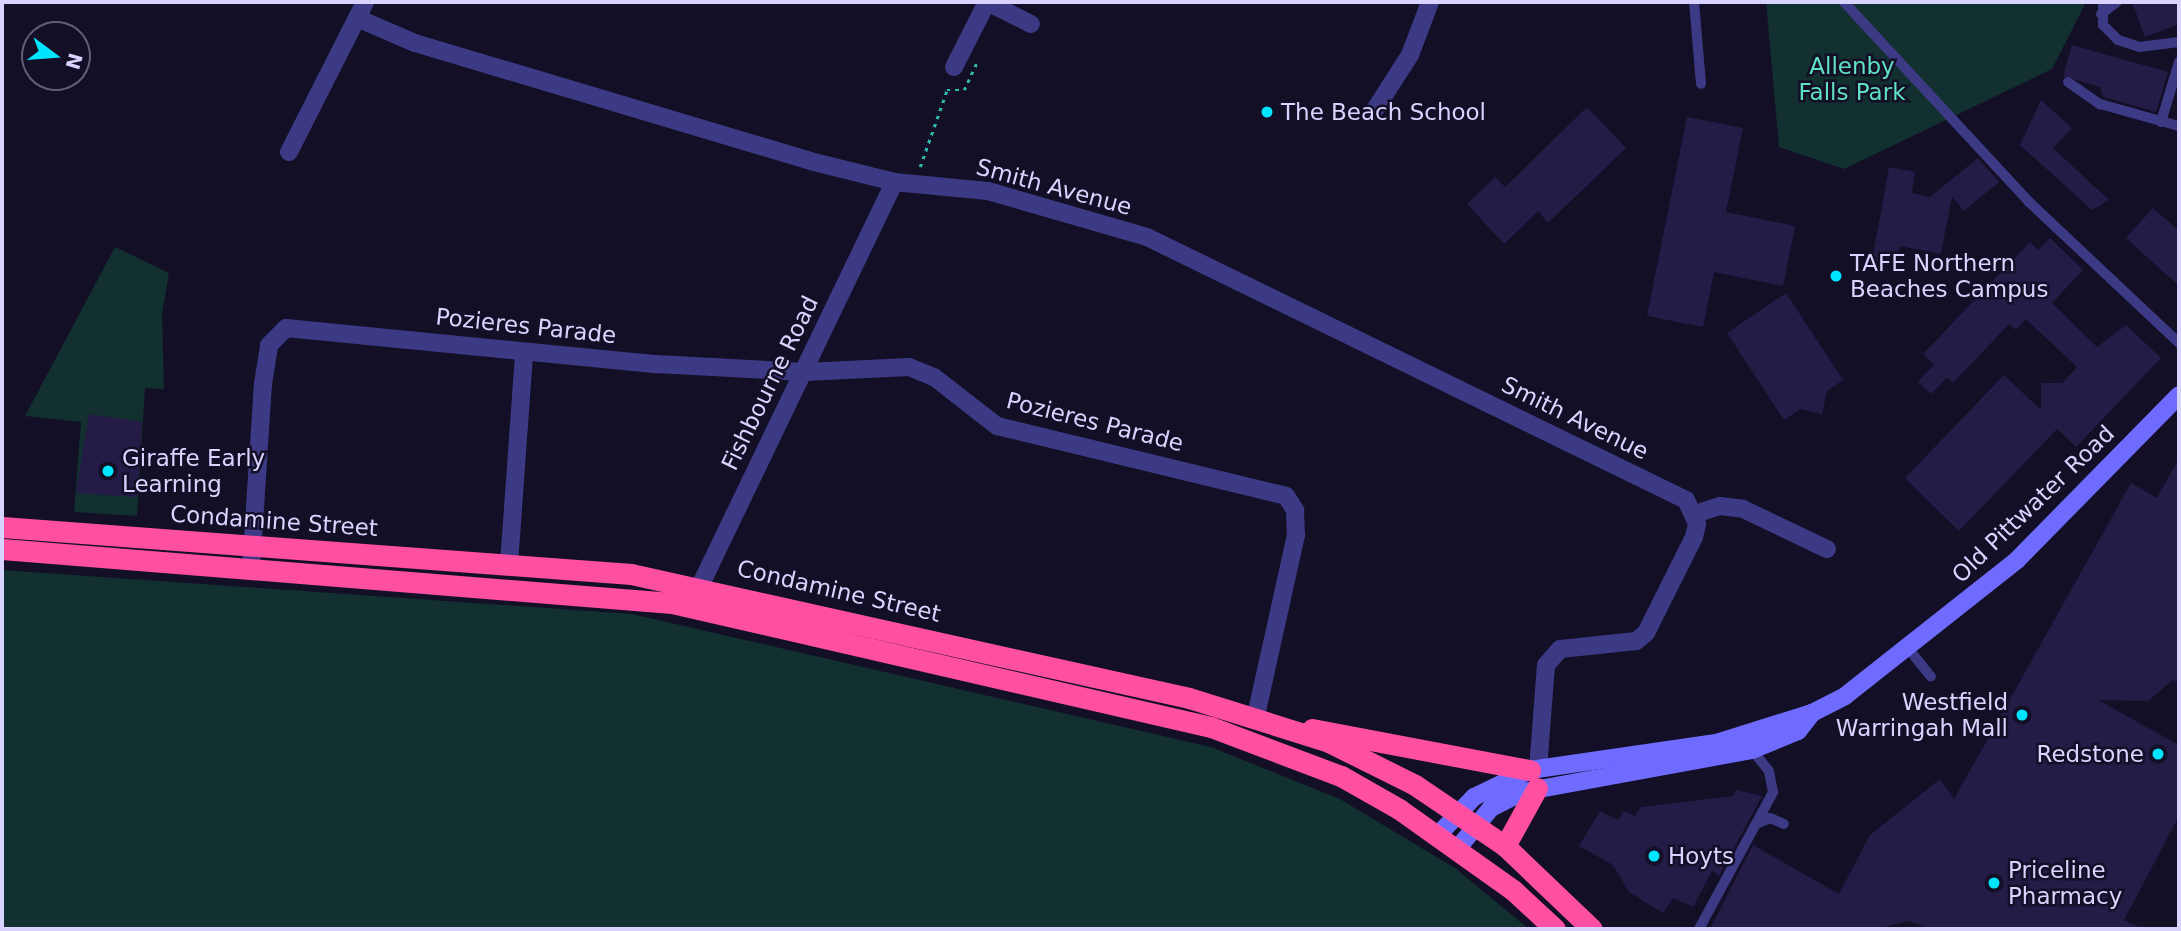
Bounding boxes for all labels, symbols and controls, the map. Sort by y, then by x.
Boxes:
north arrow [21,21,91,91]
text: N [61,51,87,72]
park label: Allenby Falls Park [1799,52,1905,106]
place label: The Beach School [1281,98,1486,126]
marker: The Beach School [1259,104,1275,120]
street label: Smith Avenue [973,153,1135,221]
place label: TAFE Northern Beaches Campus [1850,249,2048,303]
marker: TAFE Northern Beaches Campus [1828,268,1844,284]
street label: Fishbourne Road [716,291,824,475]
street label: Pozieres Parade [434,303,618,349]
street label: Smith Avenue [1497,371,1653,465]
street label: Pozieres Parade [1004,387,1186,457]
street label: Old Pittwater Road [1946,419,2120,589]
place label: Giraffe Early Learning [122,444,265,498]
marker: Giraffe Early Learning [100,463,116,479]
street label: Condamine Street [169,500,379,542]
street label: Condamine Street [735,554,943,628]
place label: Westfield Warringah Mall [1836,688,2008,742]
marker: Westfield Warringah Mall [2014,707,2030,723]
place label: Redstone [2037,740,2144,768]
marker: Redstone [2150,746,2166,762]
place label: Hoyts [1668,842,1734,870]
marker: Hoyts [1646,848,1662,864]
place label: Priceline Pharmacy [2008,856,2122,910]
marker: Priceline Pharmacy [1986,875,2002,891]

